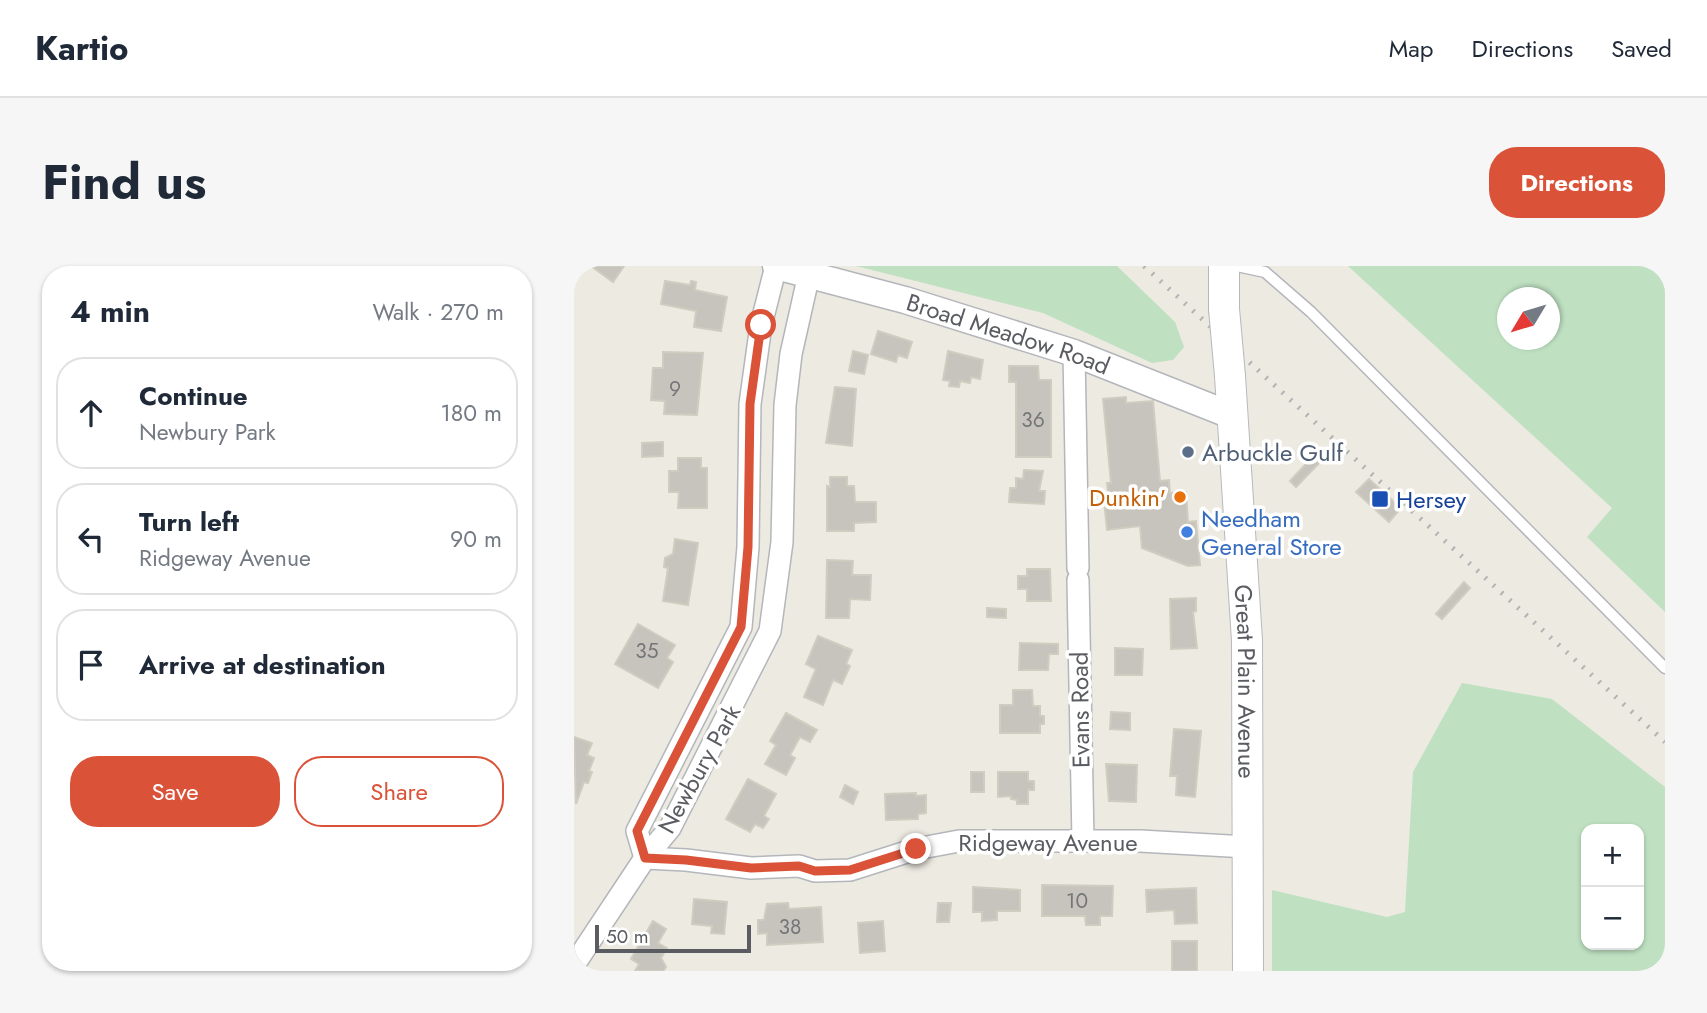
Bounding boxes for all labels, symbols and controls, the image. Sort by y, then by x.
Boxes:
text: Kartio [35,25,129,72]
text: Map [1389,31,1434,66]
text: Directions [1472,31,1573,66]
text: Saved [1611,31,1672,66]
text: Find us [42,147,206,217]
button: Directions [1489,147,1665,218]
street label: Broad Meadow Road [902,284,1115,383]
north arrow [1497,287,1560,350]
text: 4 min [70,290,150,333]
text: Walk · 270 m [373,295,504,329]
route start [745,309,776,340]
house number: 9 [669,374,681,404]
text: Continue [139,377,248,415]
icon: ahead [72,394,110,432]
text: 180 m [440,396,502,430]
house number: 36 [1021,405,1045,435]
text: Newbury Park [139,415,276,449]
place label: Arbuckle Gulf [1202,435,1344,470]
marker: Arbuckle Gulf [1180,444,1196,460]
place label: Dunkin' [1089,480,1166,515]
place label: Hersey [1396,482,1466,517]
marker: Dunkin' [1172,489,1188,505]
marker: Hersey [1370,489,1390,509]
place label: Needham General Store [1201,501,1342,564]
text: Turn left [139,503,239,541]
icon: left [72,520,110,558]
text: 90 m [450,522,502,556]
marker: Needham General Store [1179,524,1195,540]
text: Ridgeway Avenue [139,541,311,575]
street label: Great Plain Avenue [1226,583,1265,779]
house number: 35 [635,636,659,666]
icon: arrive [72,646,110,684]
text: Arrive at destination [139,646,386,684]
street label: Evans Road [1061,651,1099,769]
street label: Newbury Park [649,698,749,840]
button: Save [70,756,280,827]
button: Share [294,756,504,827]
map controls [1581,824,1644,950]
button: + [1581,824,1644,887]
street label: Ridgeway Avenue [958,825,1138,860]
route end [900,833,931,864]
house number: 10 [1066,886,1088,916]
button: − [1581,887,1644,950]
house number: 38 [779,912,801,942]
scale bar [595,922,751,954]
text: 50 m [606,923,649,950]

